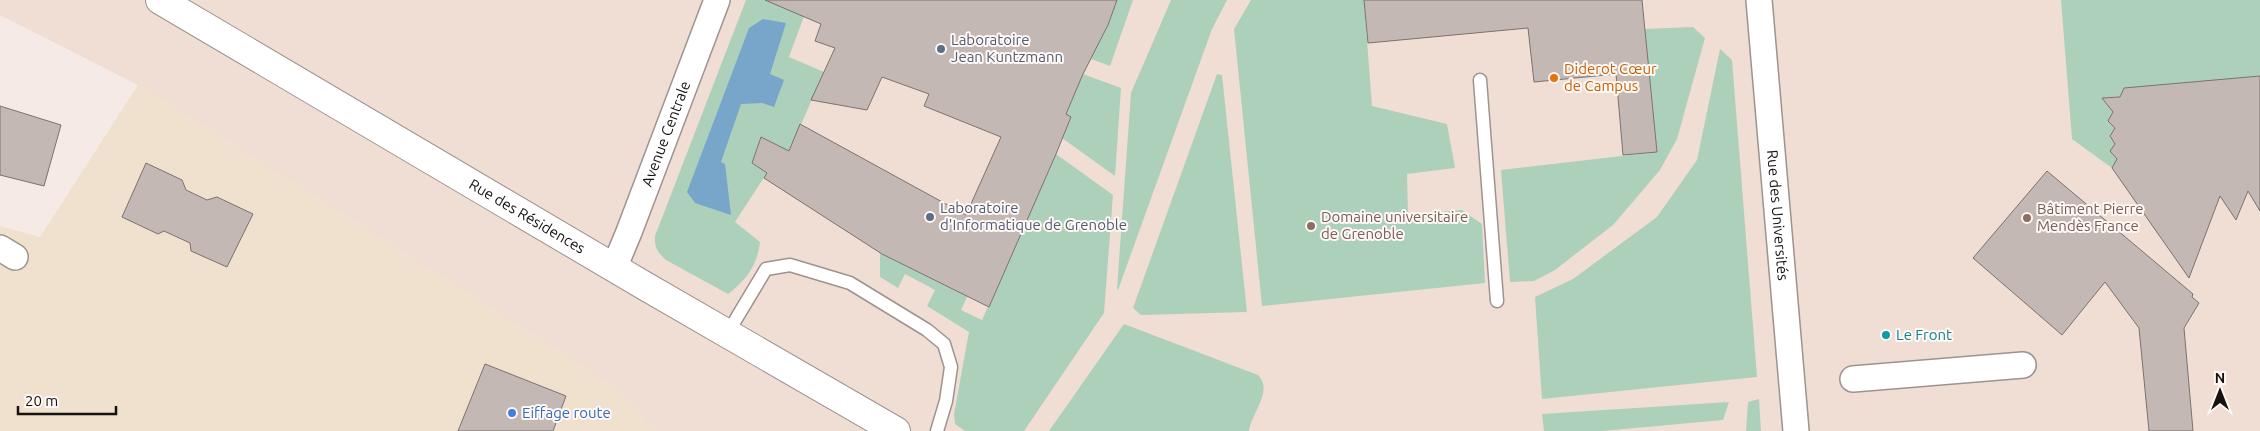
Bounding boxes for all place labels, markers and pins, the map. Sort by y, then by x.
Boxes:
place label: Laboratoire Jean Kuntzmann [951,31,1063,65]
marker: Laboratoire Jean Kuntzmann [935,43,947,55]
place label: Diderot Cœur de Campus [1564,60,1657,94]
marker: Diderot Cœur de Campus [1548,72,1560,84]
place label: Laboratoire d'Informatique de Grenoble [940,199,1127,233]
place label: Bâtiment Pierre Mendès France [2037,200,2143,234]
place label: Domaine universitaire de Grenoble [1321,208,1468,242]
marker: Laboratoire d'Informatique de Grenoble [924,211,936,223]
marker: Bâtiment Pierre Mendès France [2021,212,2033,224]
marker: Domaine universitaire de Grenoble [1305,220,1317,232]
place label: Le Front [1896,326,1952,343]
marker: Le Front [1880,329,1892,341]
place label: Eiffage route [522,404,611,421]
marker: Eiffage route [506,407,518,419]

